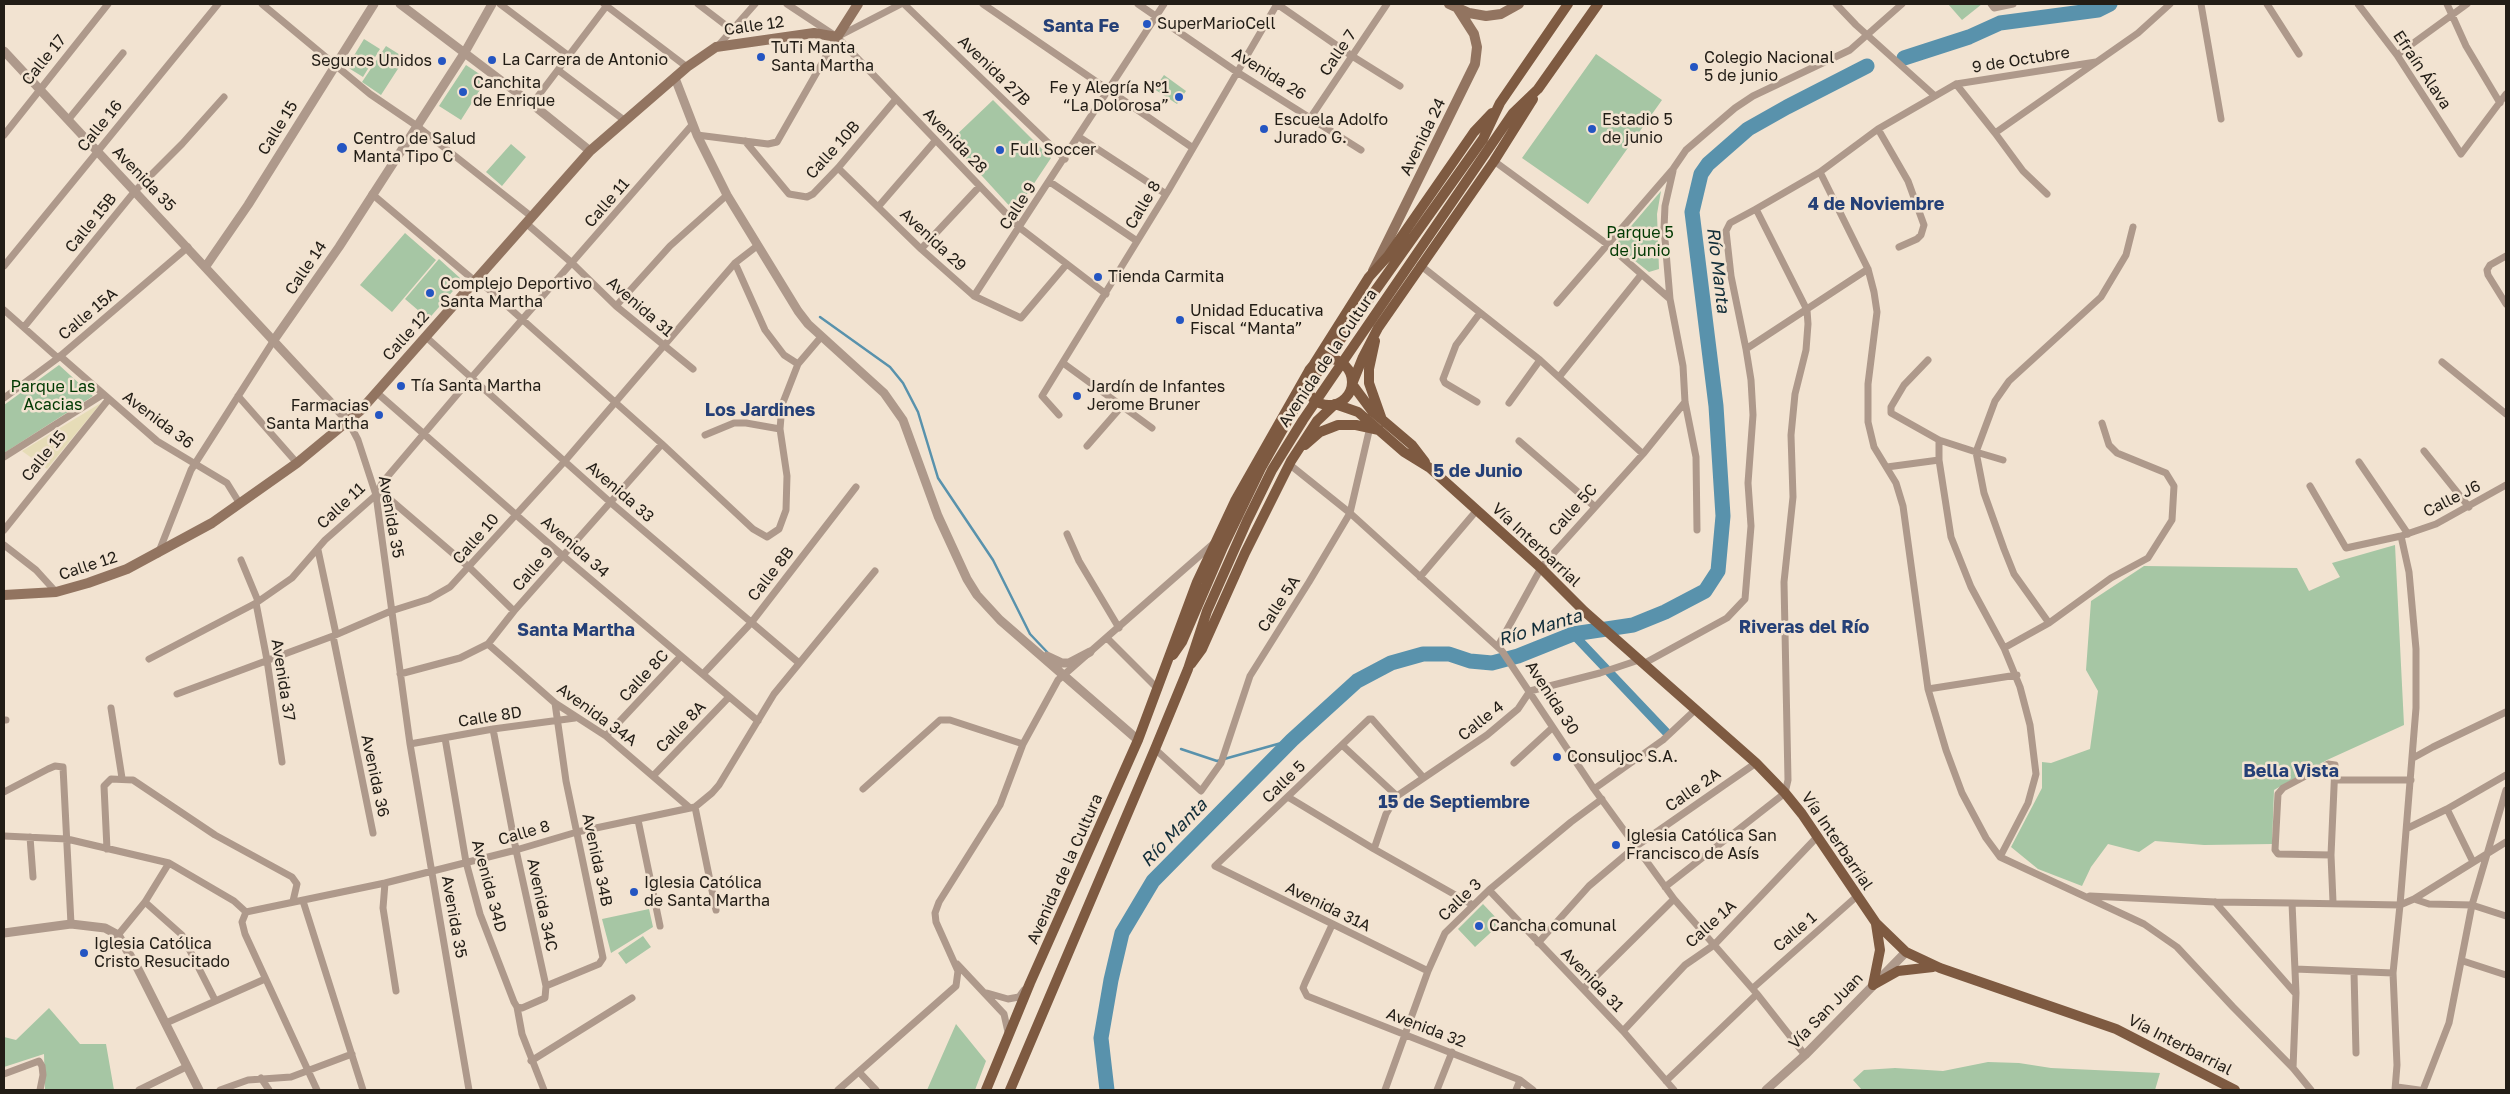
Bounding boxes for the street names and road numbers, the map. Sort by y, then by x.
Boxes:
street label: Calle 12 [723,12,785,40]
street label: Calle 7 [1316,26,1360,80]
street label: Efraín Álava [2389,27,2455,113]
street label: Calle 17 [18,31,70,89]
street label: Avenida 27B [954,32,1034,110]
street label: 9 de Octubre [1971,43,2071,77]
street label: Avenida 26 [1228,44,1310,104]
street label: Avenida 24 [1396,95,1450,179]
street label: Calle 16 [73,96,127,156]
street label: Calle 15 [254,97,302,159]
street label: Avenida 28 [919,104,991,178]
street label: Calle 10B [802,117,864,183]
street label: Avenida 35 [108,142,180,216]
street label: Calle 11 [580,175,634,231]
street label: Calle 8 [1121,177,1165,233]
street label: Calle 9 [996,179,1040,233]
street label: Calle 15B [61,189,121,257]
street label: Avenida 29 [896,204,970,276]
street label: Calle 14 [281,237,331,299]
street label: Avenida 31 [603,273,677,341]
street label: Calle 15A [55,284,121,344]
street label: Avenida de la Cultura [1275,285,1381,431]
street label: Calle 12 [379,307,433,365]
street label: Avenida 36 [119,387,197,453]
street label: Calle 15 [18,427,70,485]
street label: Avenida 33 [582,457,658,527]
street label: Avenida 35 [374,474,408,560]
street label: Calle J6 [2420,476,2484,522]
street label: Calle 11 [313,479,369,533]
street label: Calle 5C [1545,480,1601,540]
street label: Vía Interbarrial [1488,499,1584,591]
street label: Calle 10 [449,510,503,568]
street label: Avenida 34 [537,512,613,582]
street label: Calle 9 [508,543,558,595]
street label: Calle 8B [744,543,798,605]
street label: Calle 12 [56,548,120,584]
street label: Calle 5A [1254,572,1304,636]
street label: Avenida 37 [267,638,299,722]
street label: Calle 8C [615,646,673,706]
street label: Avenida 30 [1521,658,1583,738]
street label: Avenida 34A [553,679,641,751]
street label: Calle 8A [652,697,710,757]
street label: Calle 4 [1454,697,1508,745]
street label: Calle 8D [457,702,523,732]
street label: Avenida 36 [357,733,393,819]
street label: Calle 5 [1258,757,1310,807]
street label: Calle 2A [1662,764,1724,816]
street label: Vía Interbarrial [1797,788,1877,894]
street label: Avenida de la Cultura [1023,791,1107,947]
street label: Avenida 34B [578,812,616,908]
street label: Calle 8 [496,816,552,850]
street label: Avenida 34D [467,838,511,934]
street label: Avenida 34C [523,857,561,953]
street label: Avenida 35 [437,874,471,960]
street label: Calle 3 [1434,875,1486,925]
street label: Avenida 31A [1282,878,1374,936]
street label: Calle 1A [1682,896,1740,952]
street label: Calle 1 [1769,908,1821,956]
street label: Avenida 31 [1557,944,1627,1016]
street label: Vía San Juan [1785,969,1867,1053]
street label: Avenida 32 [1384,1004,1468,1052]
street label: Vía Interbarrial [2125,1010,2235,1080]

